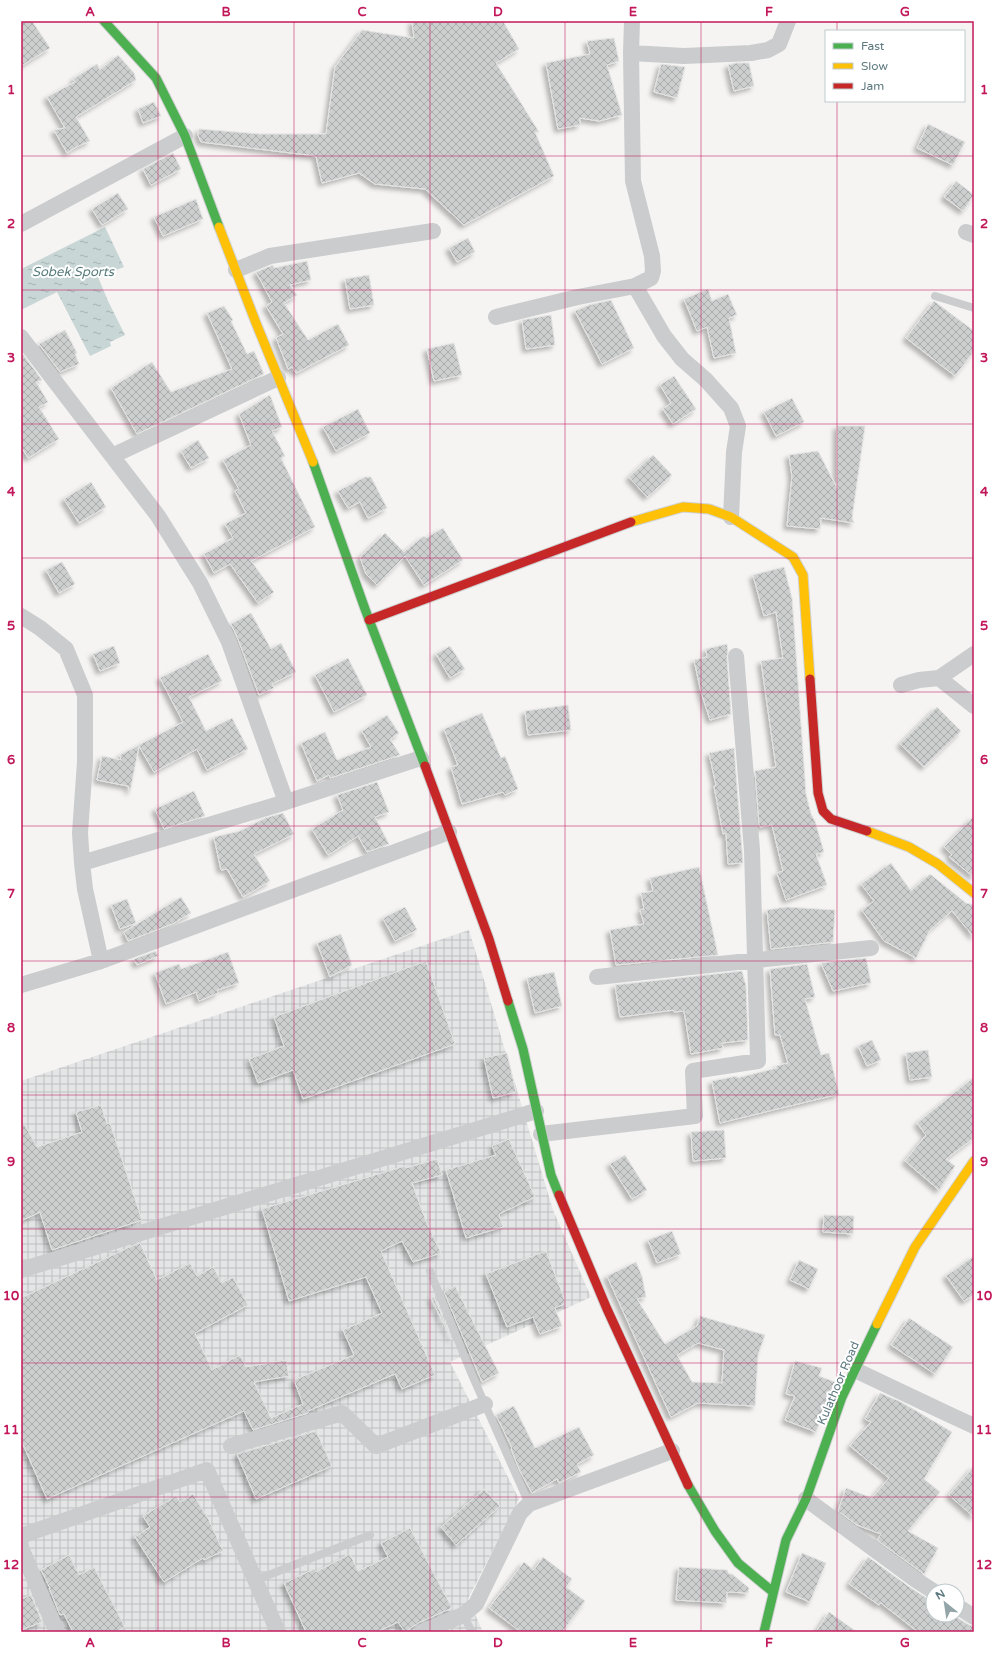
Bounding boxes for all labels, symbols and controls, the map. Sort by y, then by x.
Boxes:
text: A [85,4,95,20]
text: B [221,4,231,20]
text: C [357,4,367,20]
text: D [493,4,503,20]
text: E [629,4,637,20]
text: F [765,4,773,20]
text: G [900,4,910,20]
legend [825,30,965,102]
text: Fast [861,39,885,53]
text: Slow [861,59,888,73]
text: Jam [861,79,884,93]
text: 1 [7,82,15,98]
text: 1 [980,82,988,98]
text: 2 [7,216,15,232]
text: 2 [980,216,988,232]
water label: Sobek Sports [32,264,115,280]
text: 3 [7,350,15,366]
text: 3 [980,350,988,366]
text: 4 [7,484,16,500]
text: 4 [980,484,989,500]
text: 5 [7,618,15,634]
text: 5 [980,618,988,634]
text: 6 [7,752,15,768]
text: 6 [980,752,988,768]
text: 7 [7,886,15,902]
text: 7 [980,886,988,902]
text: 8 [7,1020,15,1036]
text: 8 [980,1020,988,1036]
text: 9 [7,1154,15,1170]
text: 9 [980,1154,988,1170]
text: 10 [3,1288,19,1304]
text: 10 [976,1288,992,1304]
street label: Kulathoor Road [814,1339,862,1427]
text: 11 [3,1422,19,1438]
text: 11 [976,1422,992,1438]
text: 12 [3,1557,19,1573]
text: 12 [976,1557,992,1573]
north arrow [925,1583,965,1623]
text: N [933,1587,947,1603]
text: A [85,1635,95,1651]
text: B [221,1635,231,1651]
text: C [357,1635,367,1651]
text: D [493,1635,503,1651]
text: E [629,1635,637,1651]
text: F [765,1635,773,1651]
text: G [900,1635,910,1651]

